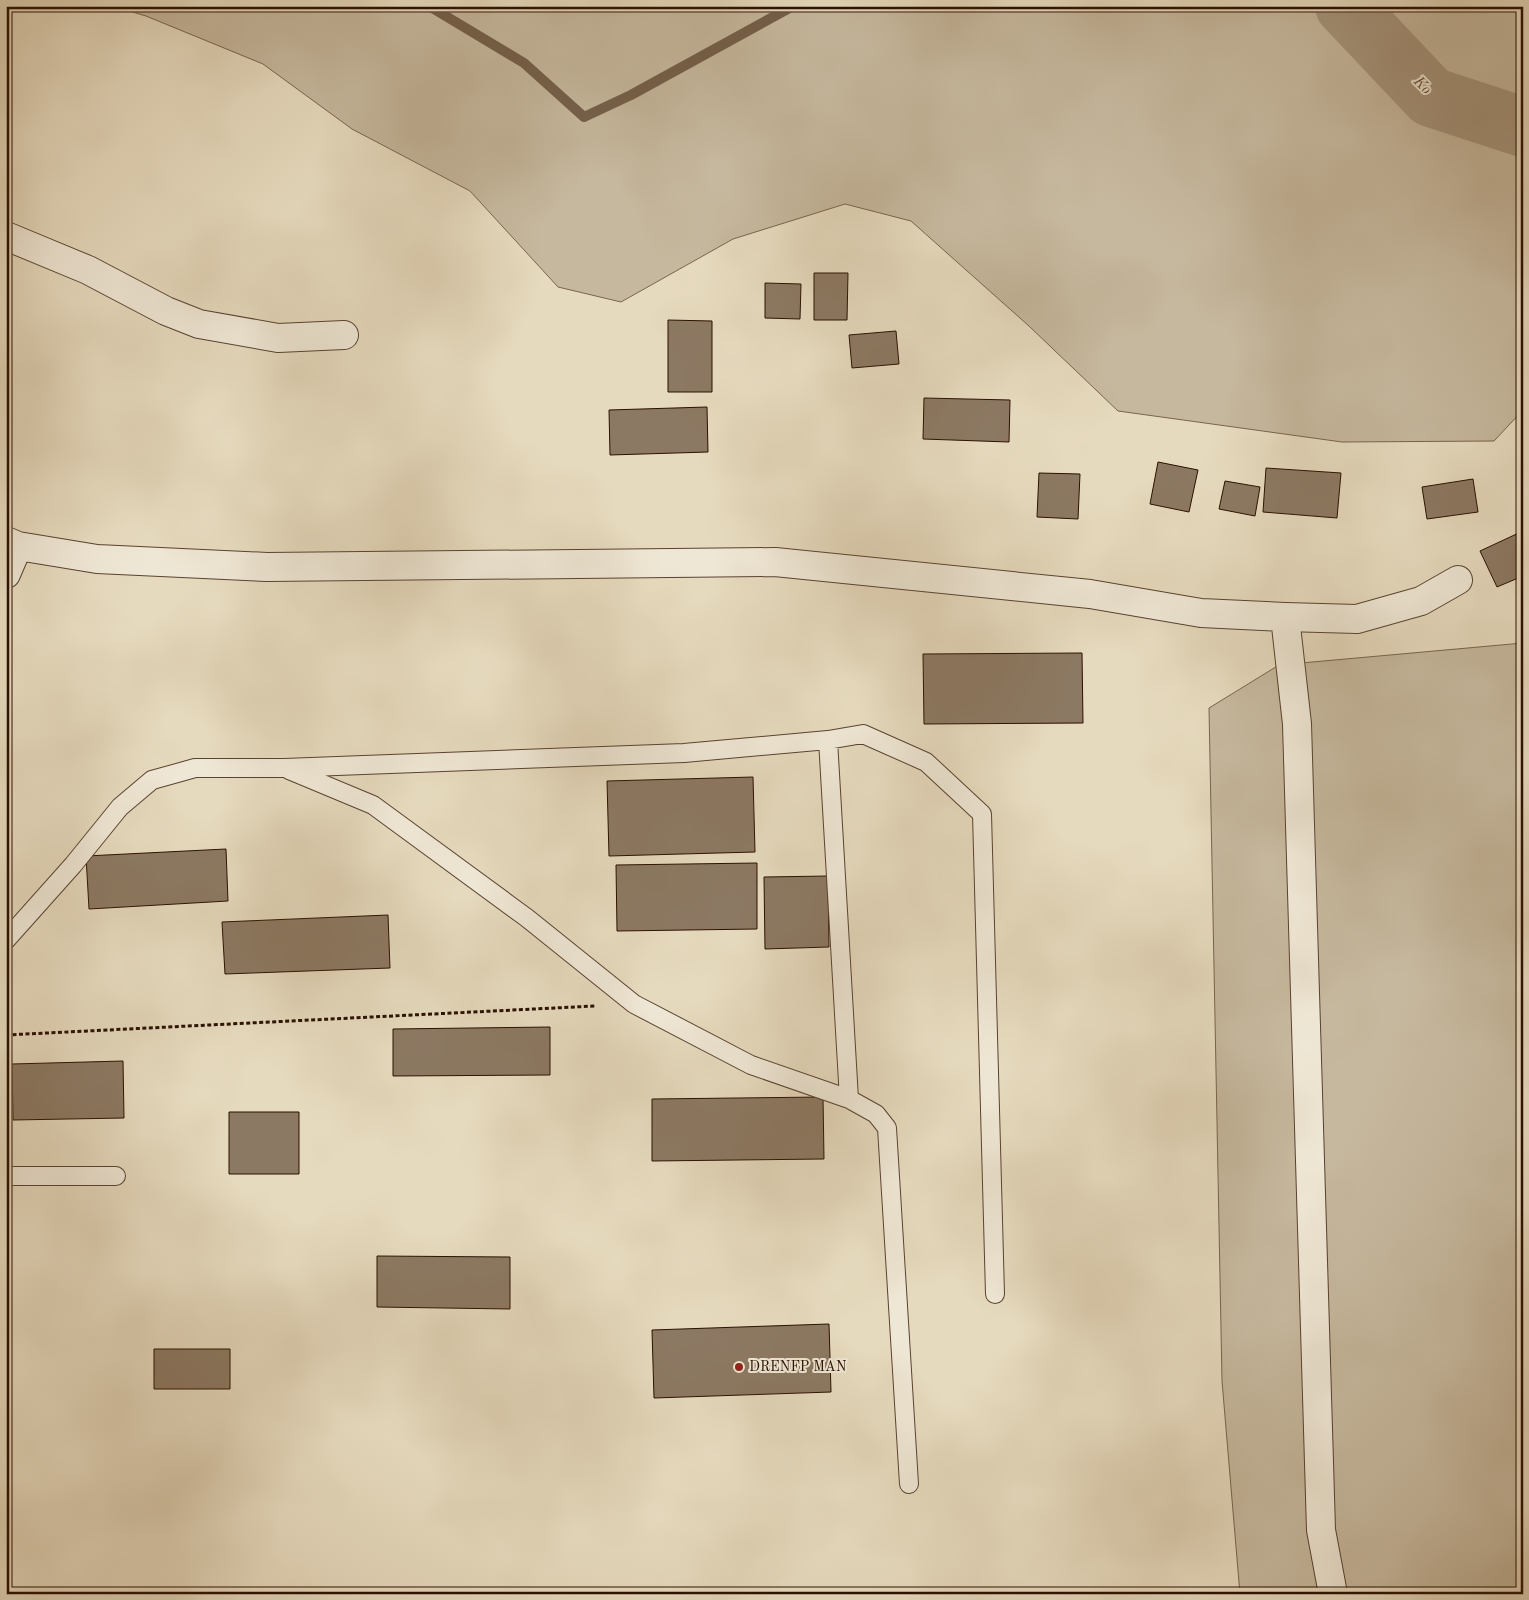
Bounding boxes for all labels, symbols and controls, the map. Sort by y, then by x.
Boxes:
water label: Ko [1410,74,1434,98]
place label: DRENFP MAN [749,1360,847,1374]
marker: DRENFP MAN [733,1361,745,1373]

